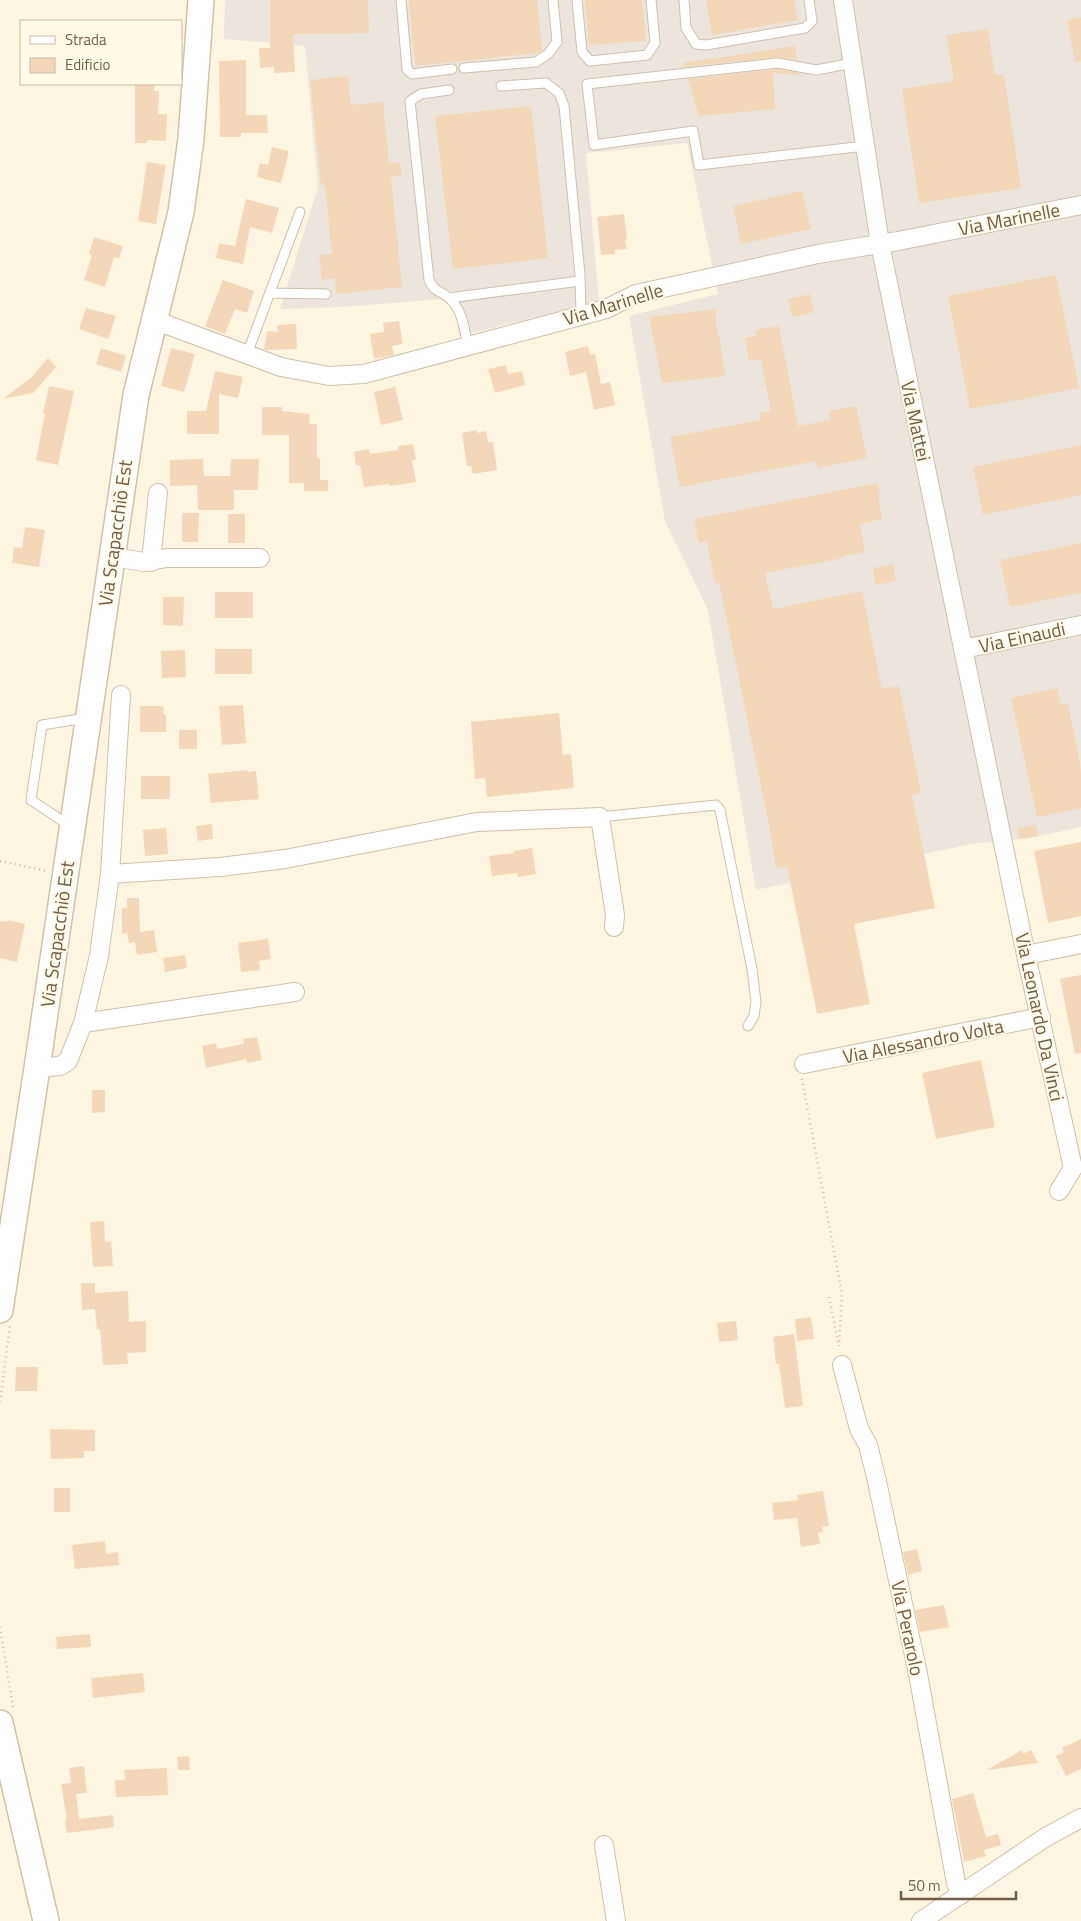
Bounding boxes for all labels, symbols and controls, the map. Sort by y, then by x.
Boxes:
legend [20,20,182,85]
text: Strada [65,28,107,51]
text: Edificio [65,53,110,76]
street label: Via Marinelle [955,194,1062,243]
street label: Via Marinelle [559,275,666,332]
street label: Via Mattei [894,378,939,464]
street label: Via Scapacchiò Est [90,458,139,608]
street label: Via Einaudi [976,613,1068,660]
street label: Via Scapacchiò Est [32,859,81,1009]
street label: Via Leonardo Da Vinci [1008,930,1073,1104]
street label: Via Alessandro Volta [840,1011,1006,1070]
street label: Via Perarolo [884,1578,933,1678]
scale bar [901,1868,1016,1900]
text: 50 m [908,1874,941,1897]

